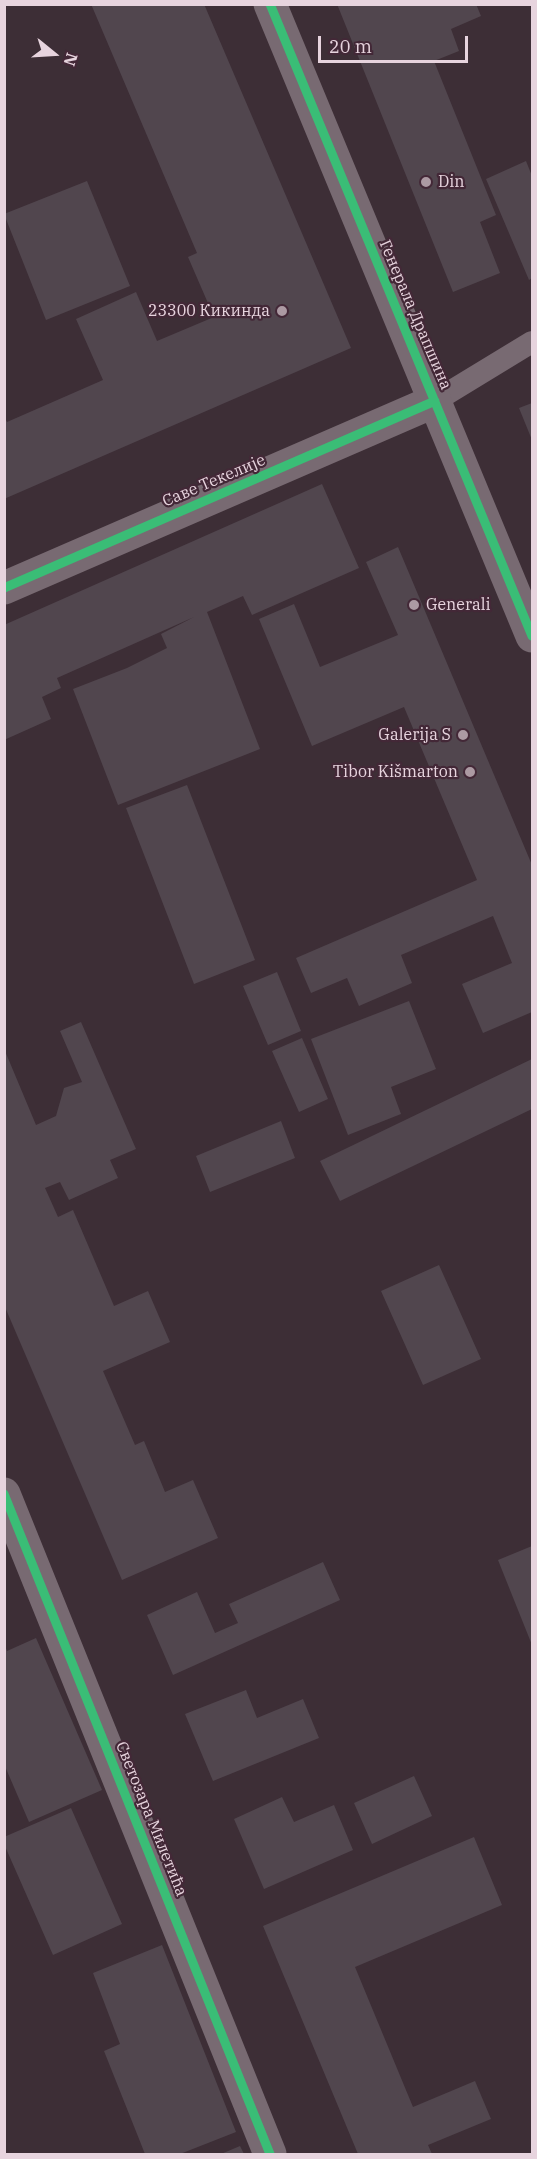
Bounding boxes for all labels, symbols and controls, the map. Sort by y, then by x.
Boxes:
north arrow [24,24,84,84]
scale bar [321,24,471,62]
text: 20 m [329,35,372,58]
text: N [60,50,83,69]
place label: Din [438,172,465,192]
marker: Din [419,175,433,189]
street label: Генерала Драпшина [375,237,455,393]
place label: 23300 Кикинда [148,301,270,321]
marker: 23300 Кикинда [275,304,289,318]
street label: Саве Текелије [160,451,268,511]
place label: Generali [426,595,491,615]
marker: Generali [407,598,421,612]
place label: Galerija S [378,725,451,745]
marker: Galerija S [456,728,470,742]
place label: Tibor Kišmarton [333,762,458,782]
marker: Tibor Kišmarton [463,765,477,779]
street label: Светозара Милетића [111,1739,191,1899]

